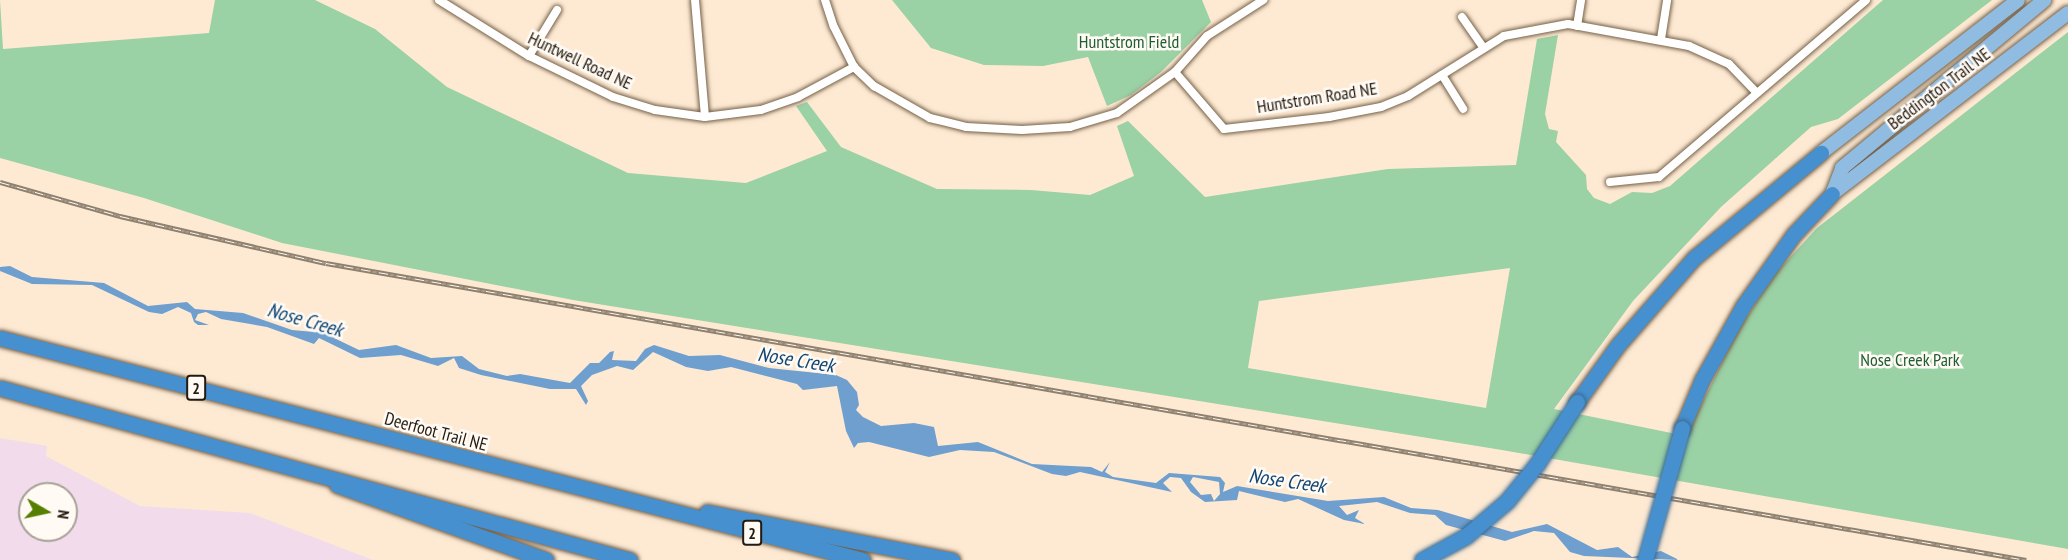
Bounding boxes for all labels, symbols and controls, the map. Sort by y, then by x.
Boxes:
street label: Huntwell Road NE [525,27,635,95]
park label: Huntstrom Field [1079,31,1179,53]
street label: Beddington Trail NE [1883,43,1995,135]
street label: Huntstrom Road NE [1255,78,1379,118]
water label: Nose Creek [265,298,345,342]
water label: Nose Creek [756,342,836,378]
park label: Nose Creek Park [1860,349,1960,371]
road number: 2 [186,375,206,401]
street label: Deerfoot Trail NE [382,408,490,456]
water label: Nose Creek [1247,464,1327,498]
north arrow [18,482,78,542]
text: N [53,509,74,520]
road number: 2 [742,520,762,546]

